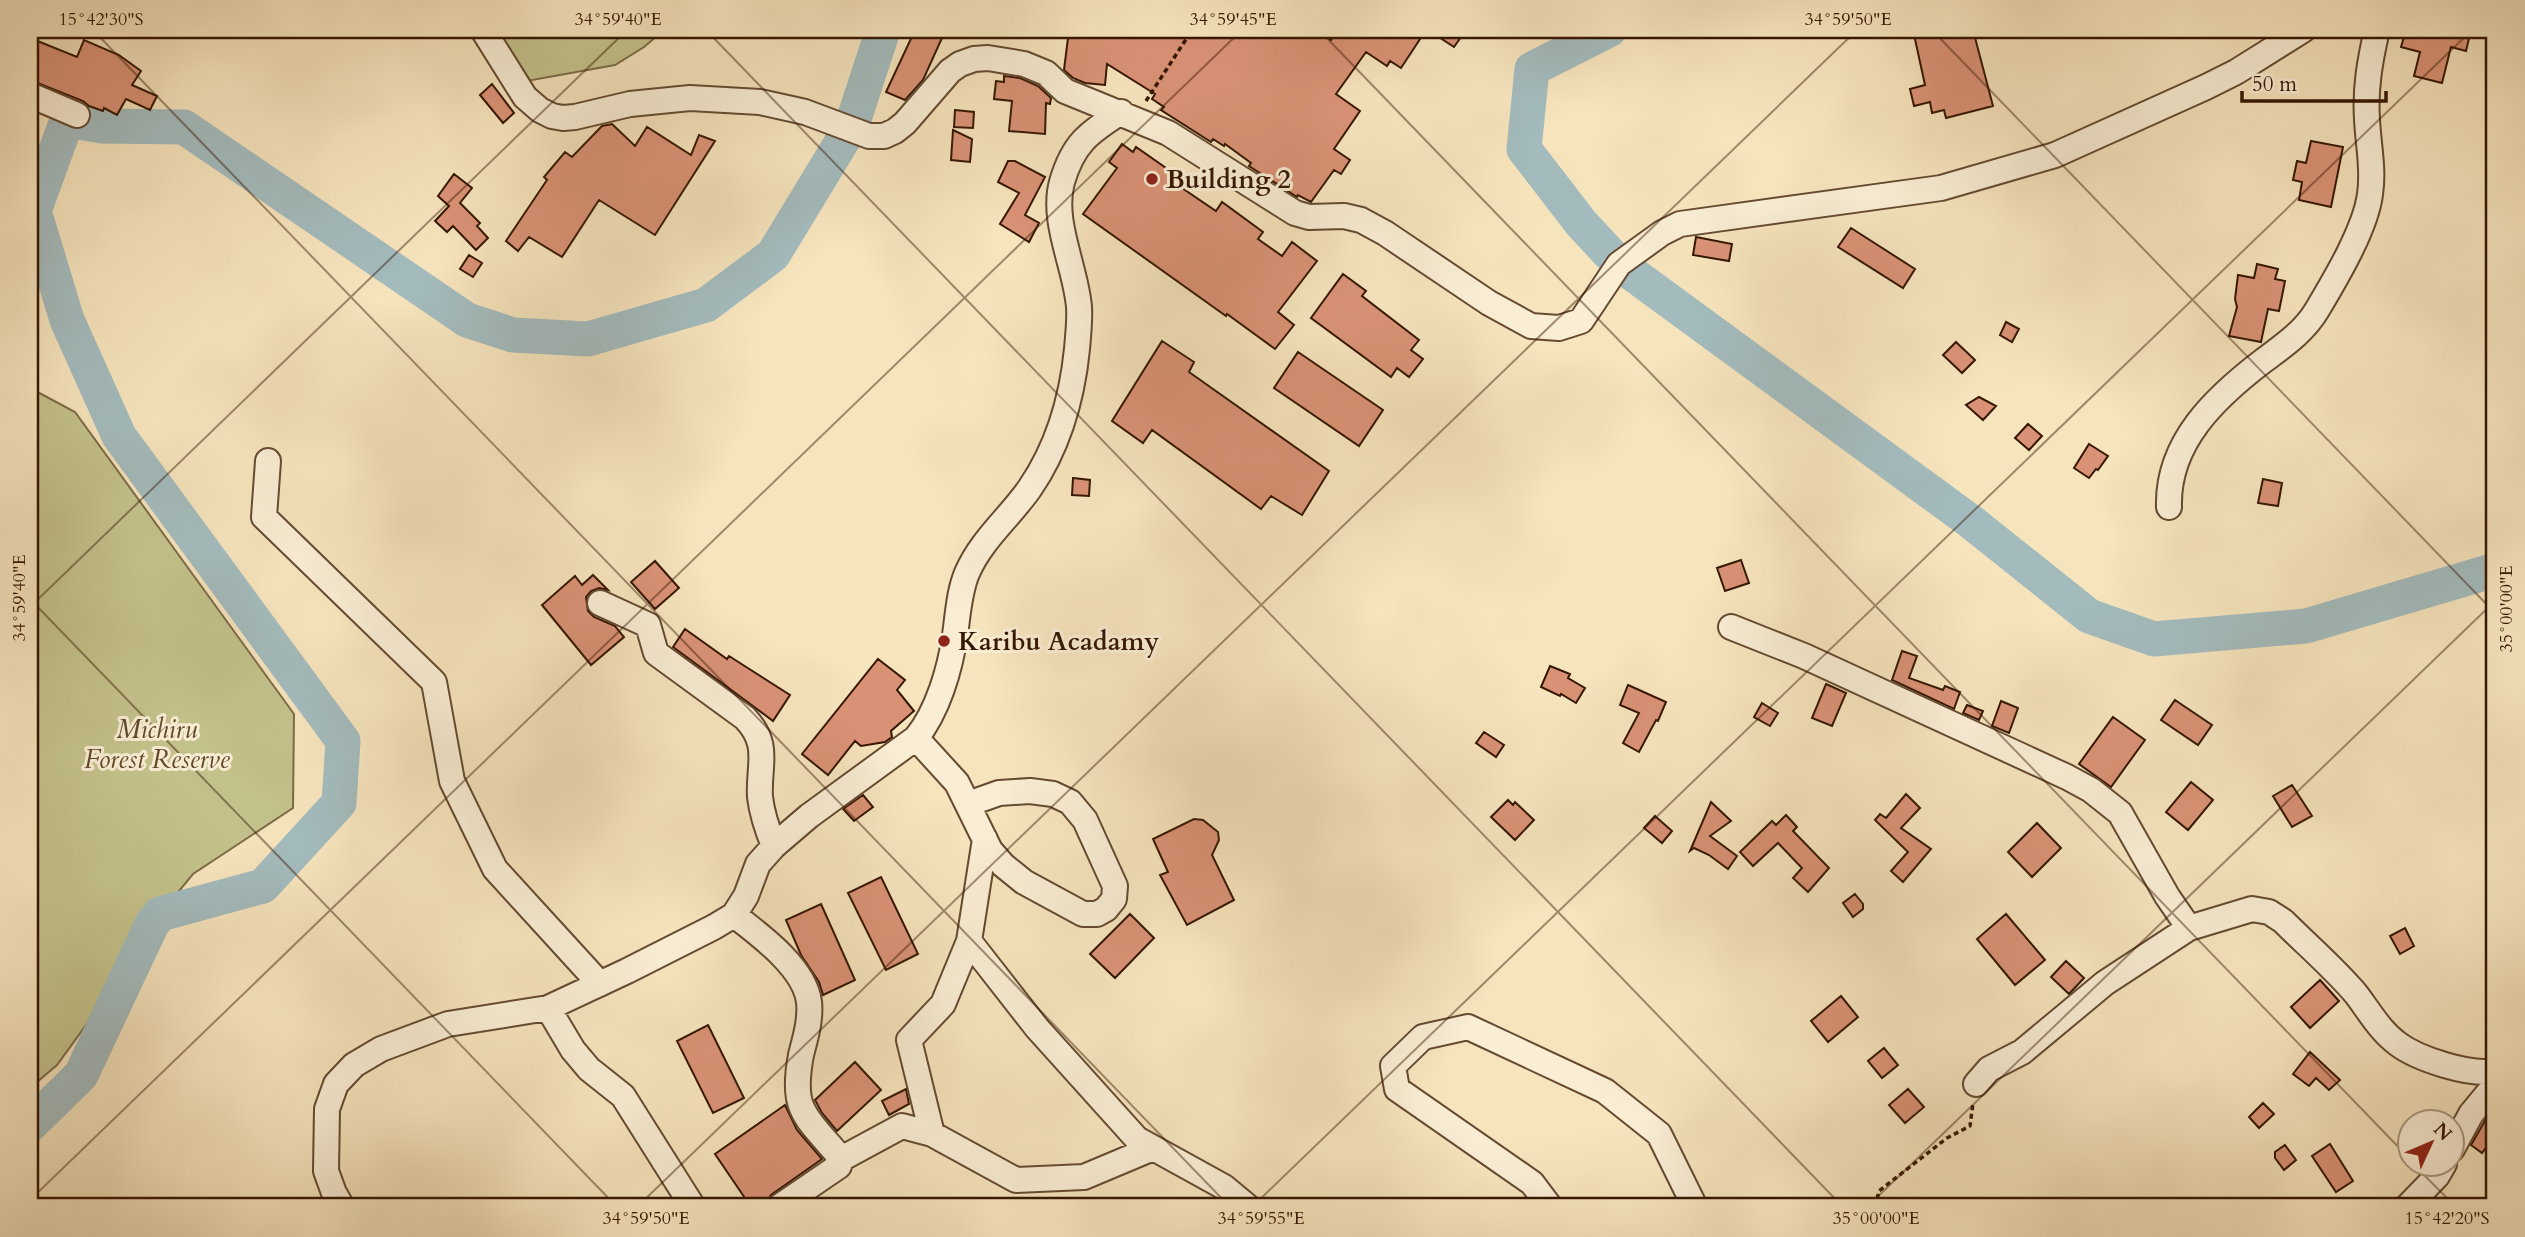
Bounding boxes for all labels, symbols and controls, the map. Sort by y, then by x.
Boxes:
text: 15°42'30"S [59,7,143,32]
text: 34°59'40"E [574,7,662,32]
text: 34°59'45"E [1189,7,1277,32]
text: 34°59'50"E [1804,7,1892,32]
scale bar [2242,60,2385,104]
text: 50 m [2252,70,2297,99]
place label: Building 2 [1166,162,1291,197]
marker: Building 2 [1144,171,1160,187]
text: 34°59'40"E [7,554,32,642]
text: 35°00'00"E [2494,565,2519,653]
place label: Karibu Acadamy [958,624,1159,659]
marker: Karibu Acadamy [936,633,952,649]
park label: Michiru Forest Reserve [84,712,231,777]
north arrow [2396,1108,2466,1178]
text: N [2427,1117,2458,1147]
text: 34°59'50"E [602,1206,690,1231]
text: 34°59'55"E [1217,1206,1305,1231]
text: 35°00'00"E [1832,1206,1920,1231]
text: 15°42'20"S [2405,1206,2489,1231]

